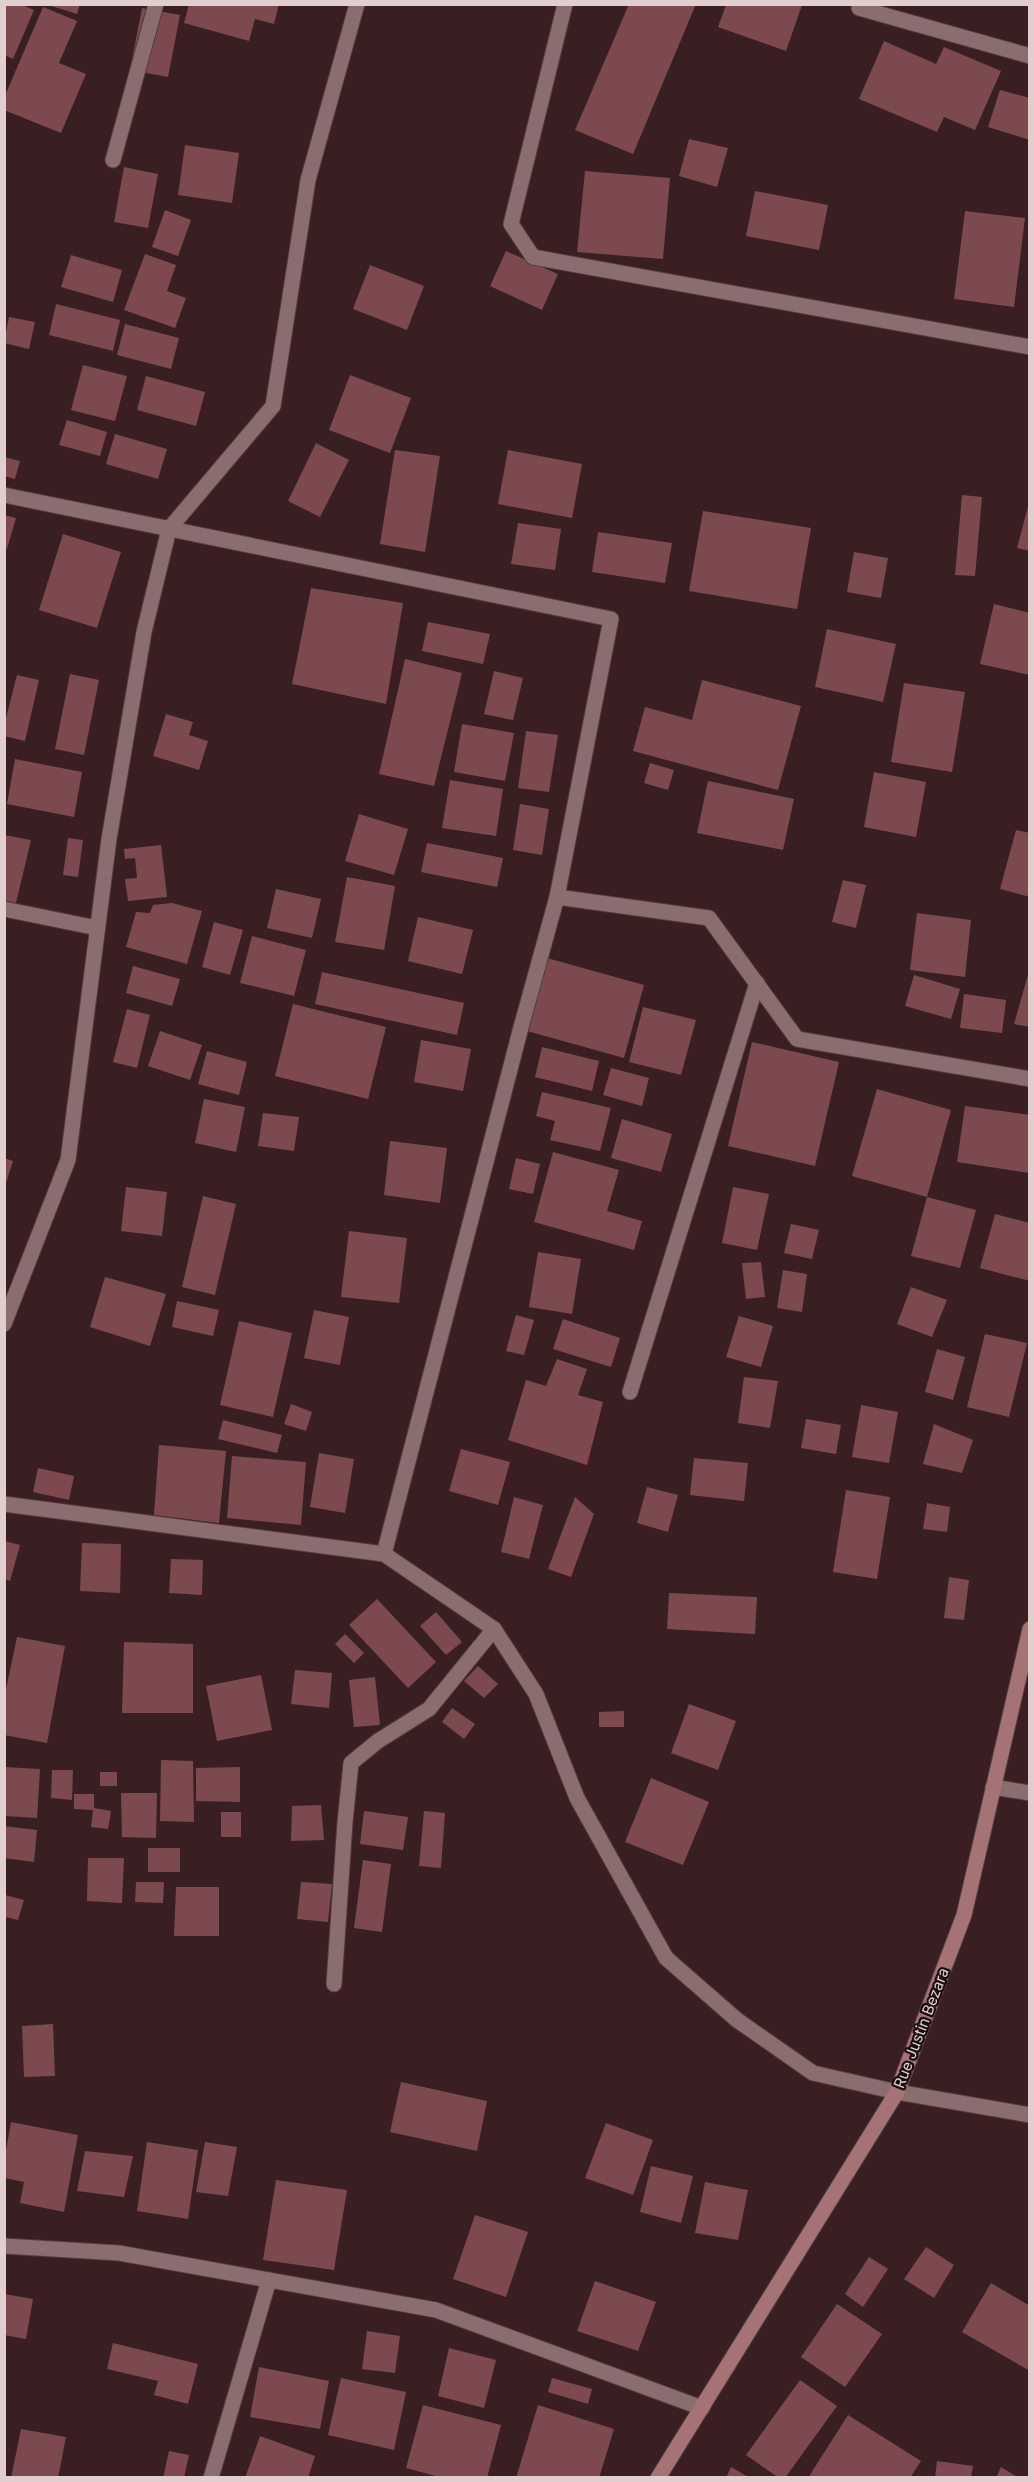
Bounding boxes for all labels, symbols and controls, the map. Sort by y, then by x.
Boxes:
street label: Rue Justin Bezara [889,1965,953,2091]

